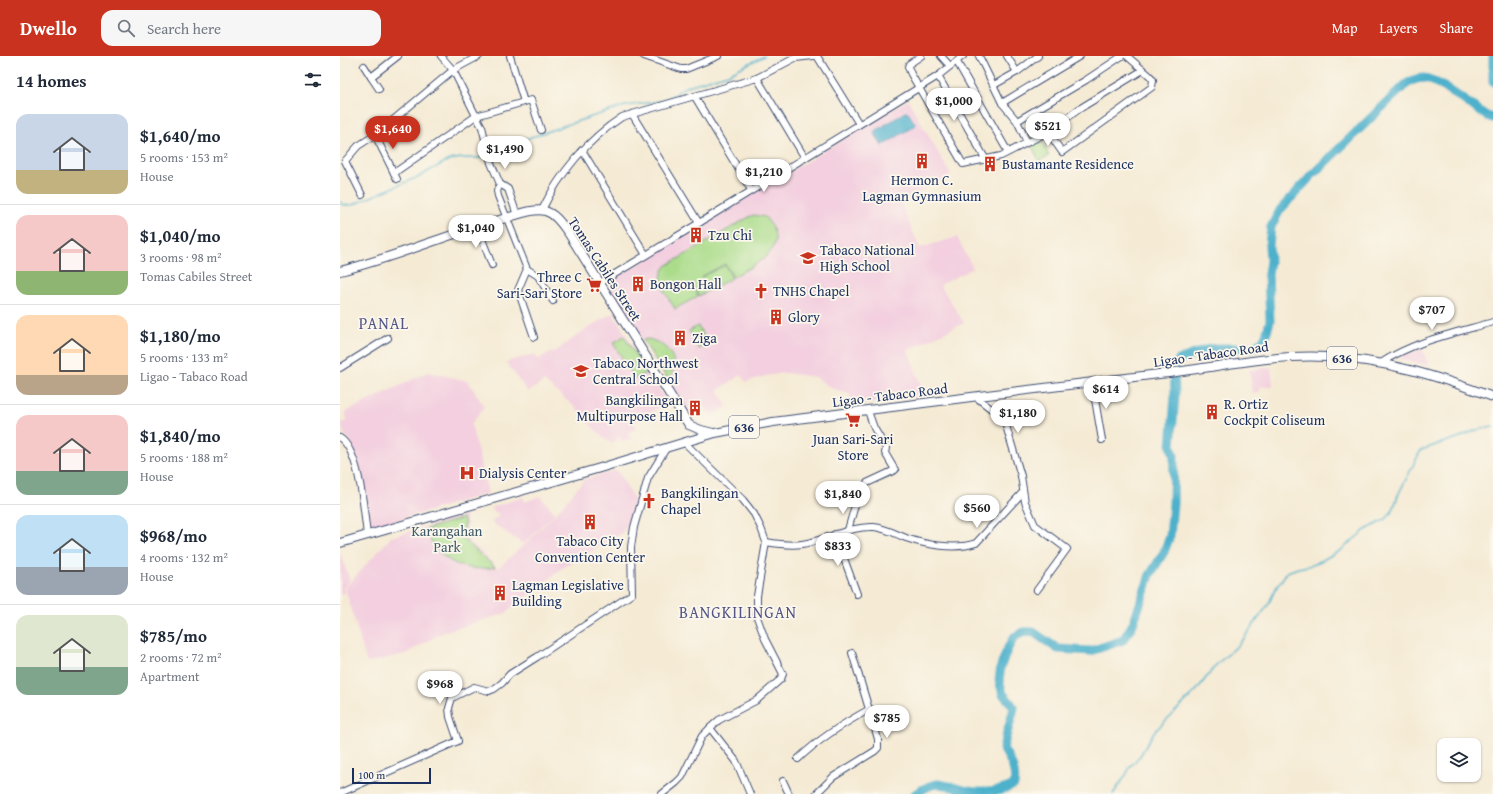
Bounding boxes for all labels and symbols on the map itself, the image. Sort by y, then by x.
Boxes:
pin: $1,000 [921,88,987,122]
pin: $521 [1024,113,1072,147]
pin: $1,640 [360,116,426,150]
pin: $1,490 [472,136,538,170]
building icon: Hermon C. Lagman Gymnasium [913,152,931,170]
place label: Bustamante Residence [1002,154,1134,174]
building icon: Bustamante Residence [981,155,999,173]
pin: $1,210 [731,159,797,193]
place label: Hermon C. Lagman Gymnasium [862,170,982,206]
street label: Tomas Cabiles Street [564,213,646,325]
pin: $1,040 [443,215,509,249]
place label: Tzu Chi [708,225,752,245]
building icon: Tzu Chi [687,226,705,244]
place label: Tabaco National High School [820,240,914,276]
school or university icon: Tabaco National High School [799,249,817,267]
place label: Three C Sari-Sari Store [497,267,582,303]
place label: Bongon Hall [650,274,722,294]
building icon: Bongon Hall [629,275,647,293]
supermarket icon: Three C Sari-Sari Store [585,276,603,294]
place label: TNHS Chapel [773,281,849,301]
church icon: TNHS Chapel [752,282,770,300]
pin: $707 [1408,297,1456,331]
place label: Glory [788,307,820,327]
building icon: Glory [767,308,785,326]
district label: PANAL [359,311,409,335]
place label: Ziga [692,328,717,348]
building icon: Ziga [671,329,689,347]
street label: Ligao - Tabaco Road [1152,336,1270,372]
road number: 636 [1327,347,1357,369]
place label: Tabaco Northwest Central School [593,353,699,389]
school or university icon: Tabaco Northwest Central School [572,362,590,380]
pin: $614 [1082,376,1130,410]
street label: Ligao - Tabaco Road [831,378,949,412]
place label: Bangkilingan Multipurpose Hall [577,390,683,426]
place label: R. Ortiz Cockpit Coliseum [1224,394,1326,430]
building icon: Bangkilingan Multipurpose Hall [686,399,704,417]
pin: $1,180 [985,400,1051,434]
building icon: R. Ortiz Cockpit Coliseum [1203,403,1221,421]
supermarket icon: Juan Sari-Sari Store [844,411,862,429]
road number: 636 [729,416,759,438]
place label: Juan Sari-Sari Store [811,429,893,465]
place label: Dialysis Center [479,463,567,483]
hospital icon: Dialysis Center [458,464,476,482]
pin: $1,840 [810,481,876,515]
place label: Bangkilingan Chapel [661,483,739,519]
church icon: Bangkilingan Chapel [640,492,658,510]
pin: $560 [953,495,1001,529]
building icon: Tabaco City Convention Center [581,513,599,531]
park label: Karangahan Park [412,521,483,557]
place label: Tabaco City Convention Center [535,531,645,567]
pin: $833 [814,533,862,567]
place label: Lagman Legislative Building [512,575,624,611]
building icon: Lagman Legislative Building [491,584,509,602]
district label: BANGKILINGAN [679,600,797,624]
pin: $968 [416,671,464,705]
pin: $785 [863,705,911,739]
scale bar [352,766,431,785]

